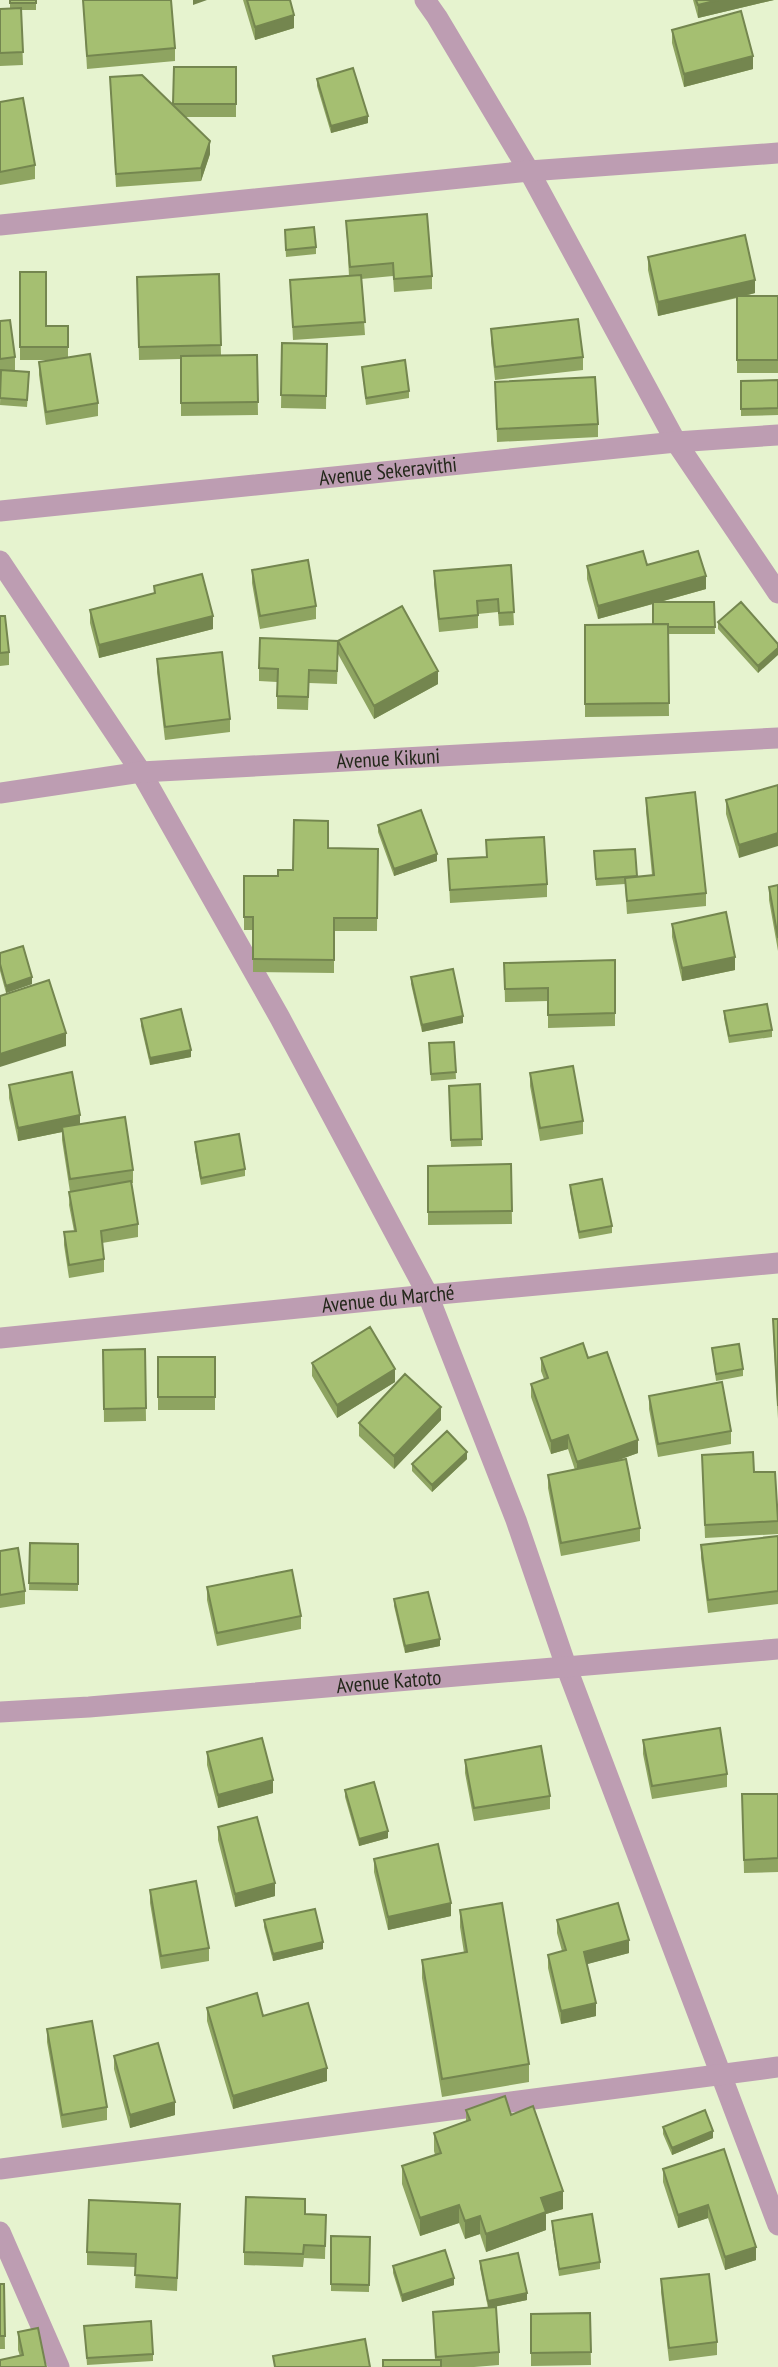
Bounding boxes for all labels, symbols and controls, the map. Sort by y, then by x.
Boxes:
street label: Avenue Sekeravithi [318,450,458,491]
street label: Avenue Kikuni [336,742,441,775]
street label: Avenue du Marché [320,1279,456,1319]
street label: Avenue Katoto [335,1663,442,1699]

